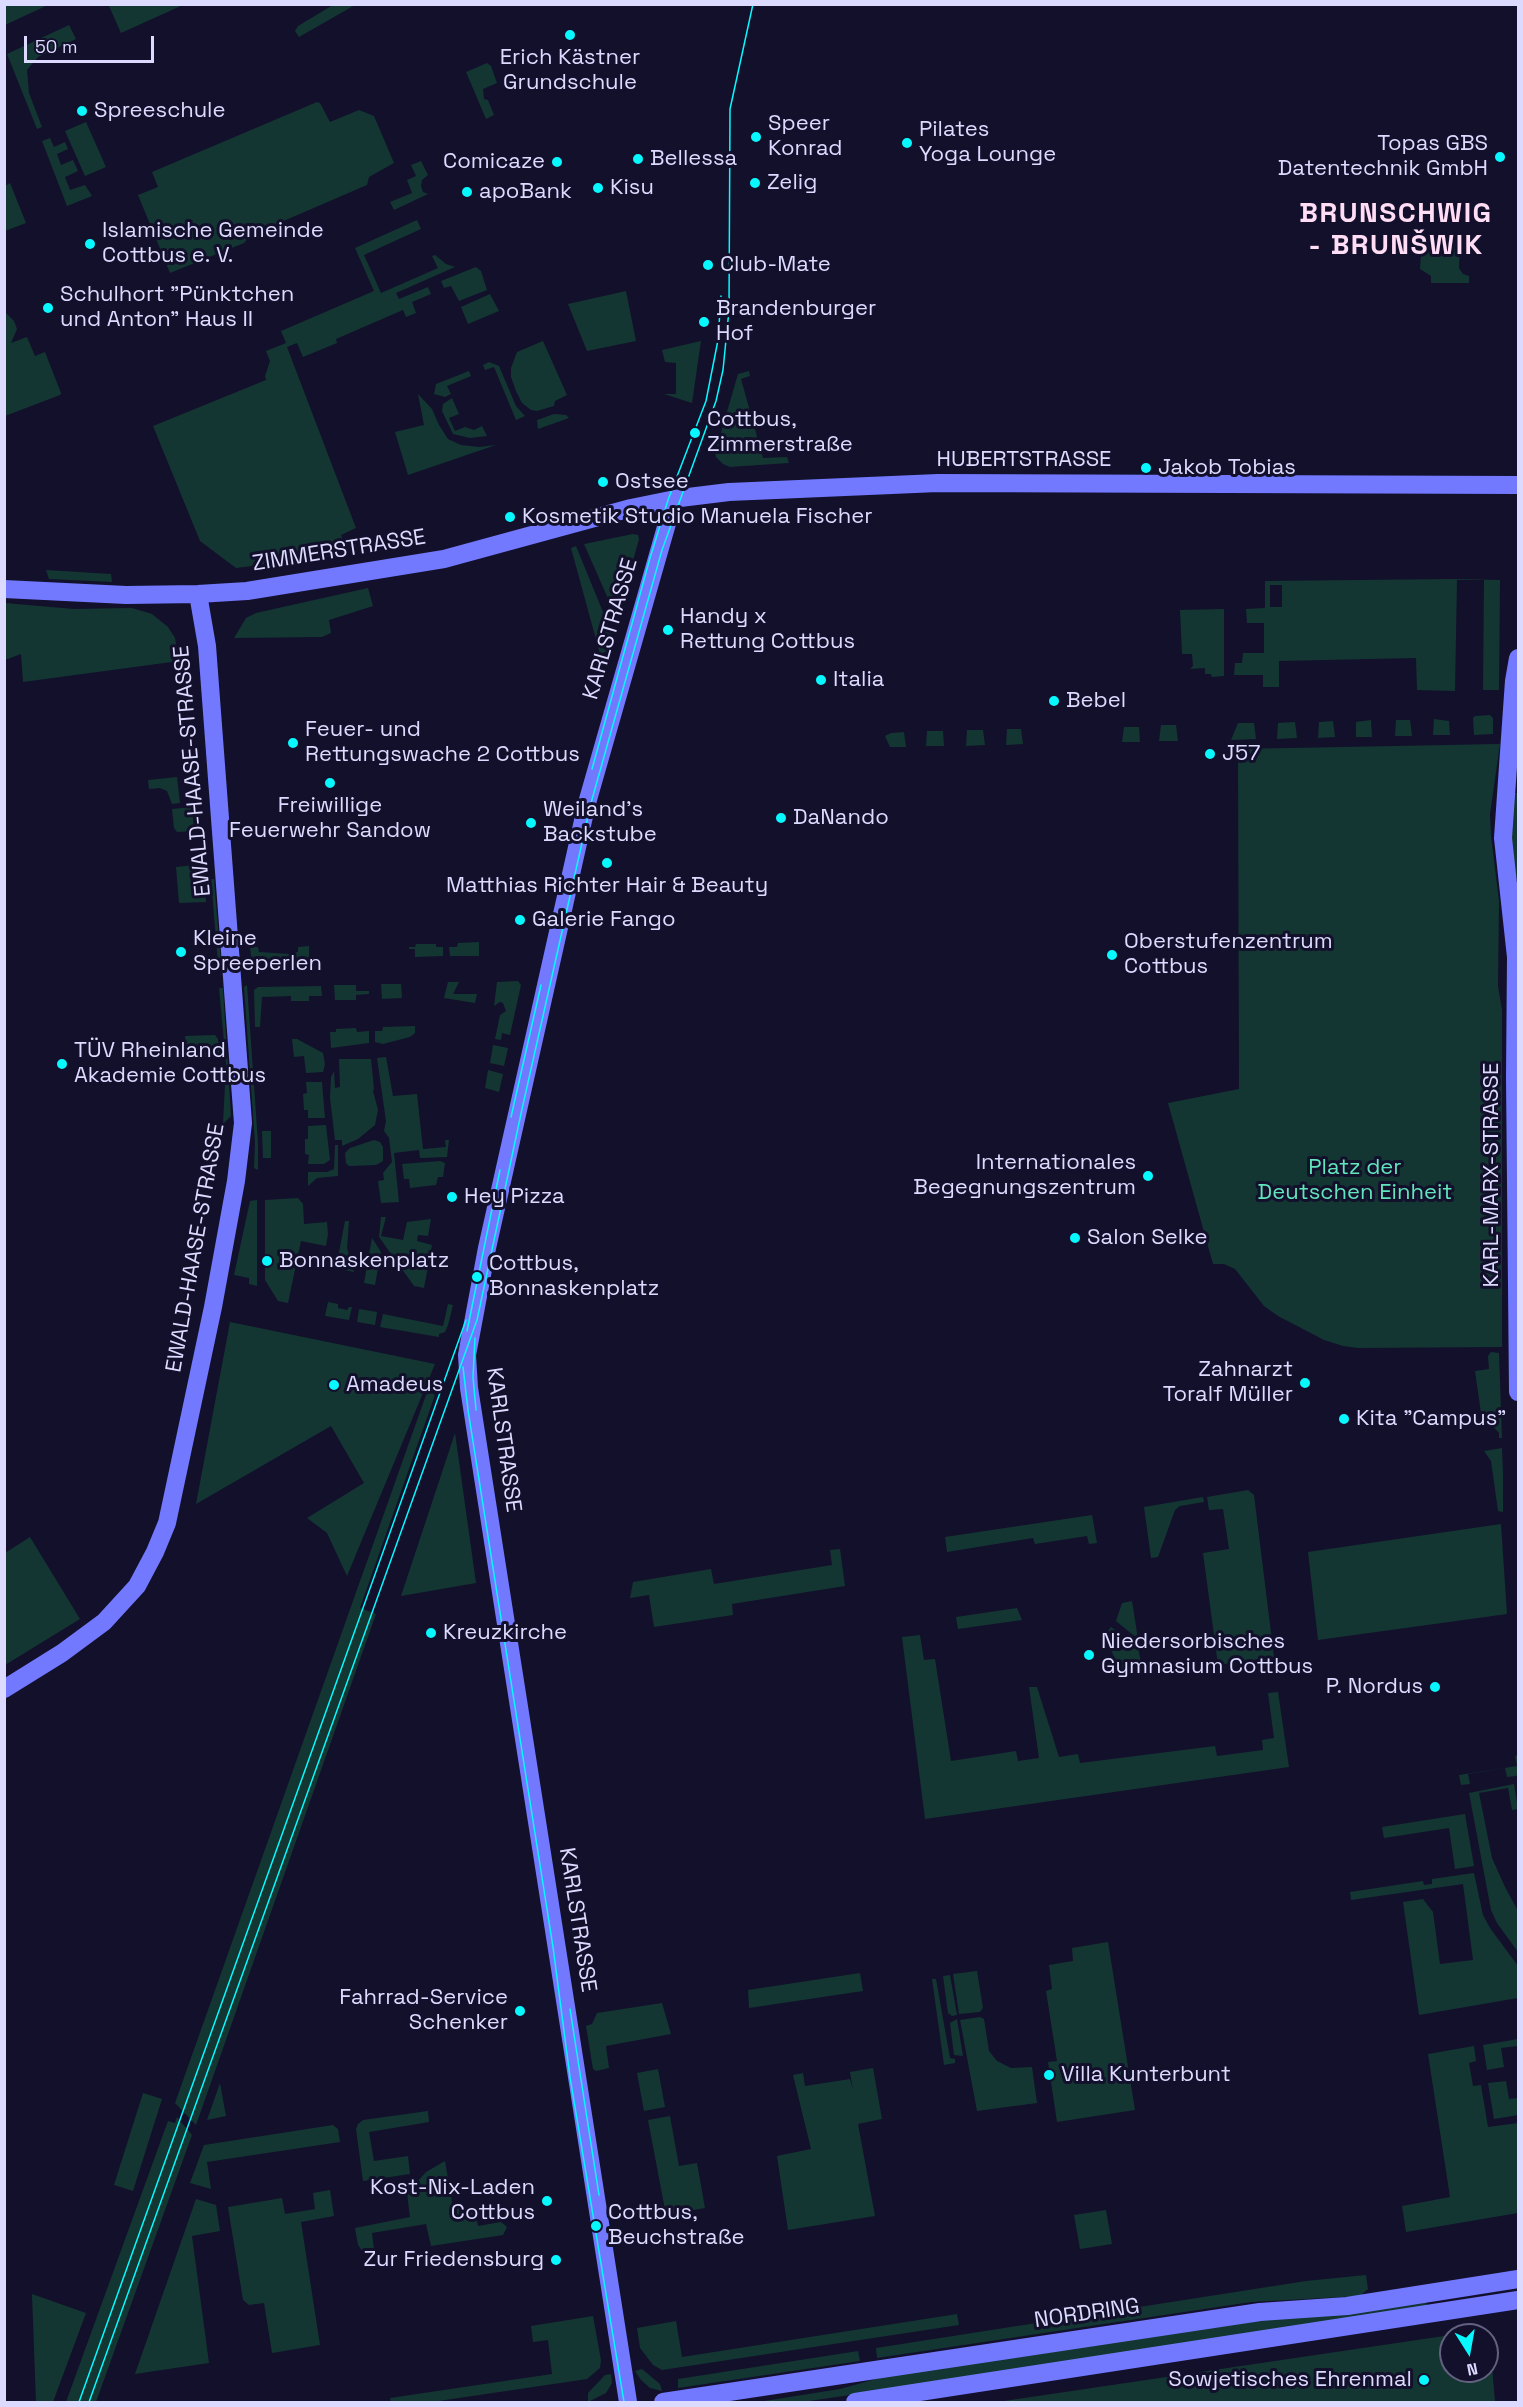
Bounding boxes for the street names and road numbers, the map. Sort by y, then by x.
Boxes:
street label: HUBERTSTRASSE [937,447,1111,473]
street label: ZIMMERSTRASSE [250,524,428,578]
street label: KARLSTRASSE [578,555,644,703]
street label: EWALD-HAASE-STRASSE [169,644,217,898]
street label: KARL-MARX-STRASSE [1479,1063,1505,1287]
street label: EWALD-HAASE-STRASSE [161,1122,231,1374]
street label: KARLSTRASSE [480,1366,526,1514]
street label: KARLSTRASSE [553,1846,601,1994]
street label: NORDRING [1033,2294,1141,2334]

